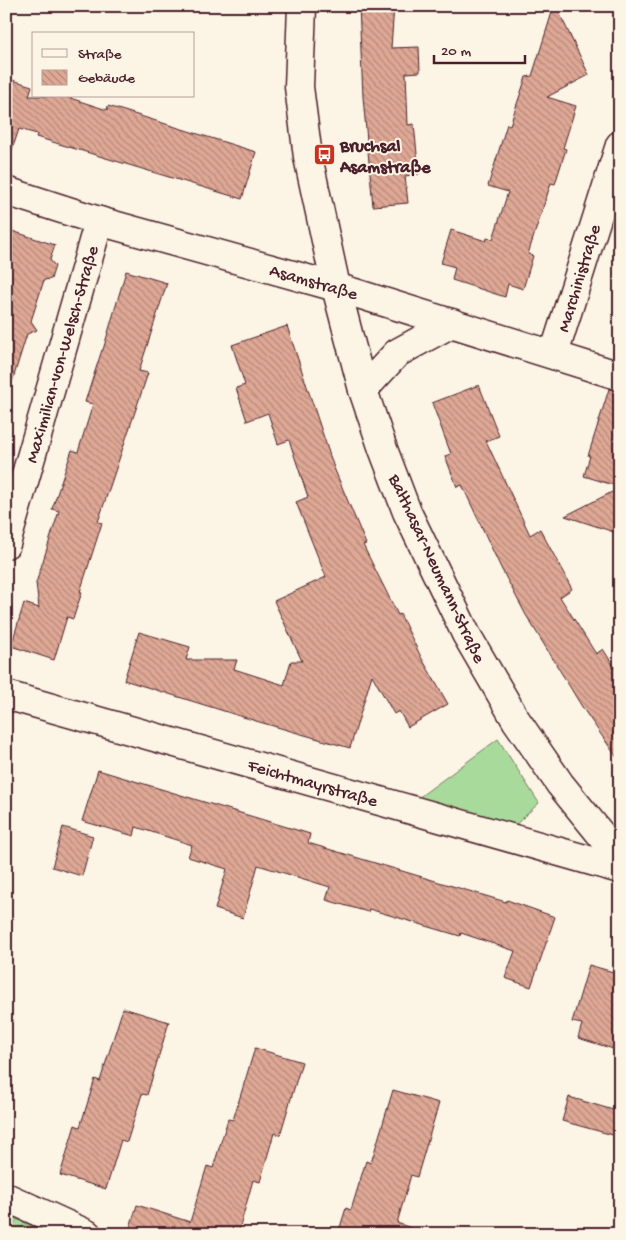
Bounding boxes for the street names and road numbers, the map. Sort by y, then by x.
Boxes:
street label: Marchinistraße [554,222,607,335]
street label: Maximilian-von-Welsch-Straße [22,243,105,466]
street label: Asamstraße [267,261,360,306]
street label: Balthasar-Neumann-Straße [382,470,489,668]
street label: Feichtmayrstraße [244,756,380,813]

